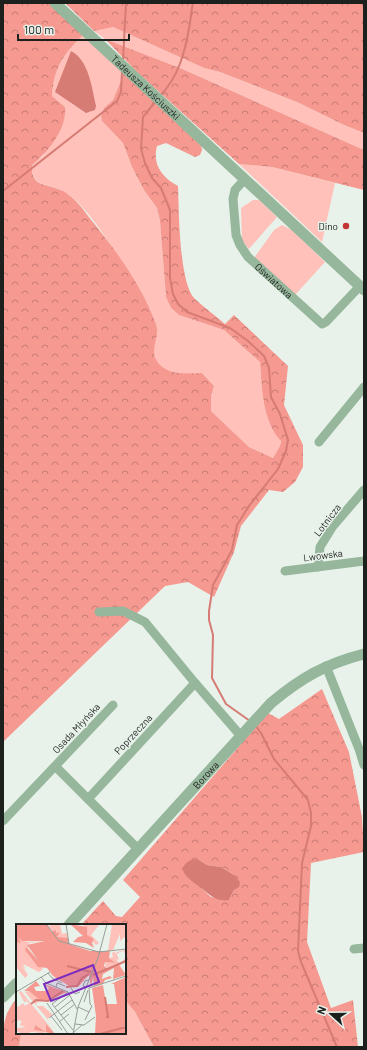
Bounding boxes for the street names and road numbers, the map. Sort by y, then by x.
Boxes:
street label: Tadeusza Kościuszki [109,53,183,122]
street label: Oświatowa [253,260,295,301]
street label: Lotnicza [311,501,343,539]
street label: Lwowska [303,547,343,563]
street label: Osada Młyńska [50,700,102,756]
street label: Poprzeczna [111,711,155,757]
street label: Borowa [190,759,221,791]

